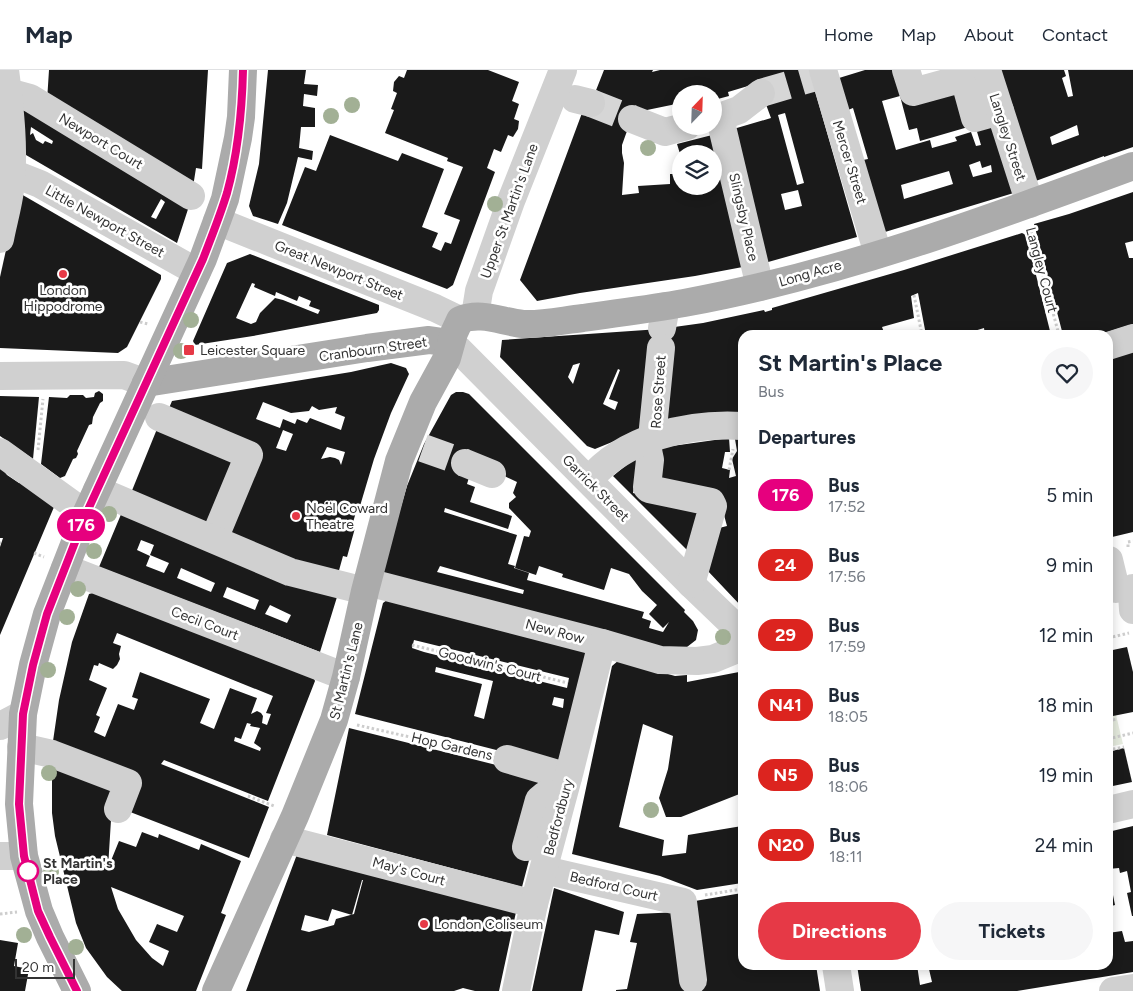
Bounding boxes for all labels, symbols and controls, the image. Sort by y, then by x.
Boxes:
text: Map [25,20,73,49]
text: Home [824,24,873,46]
text: Map [901,24,936,46]
text: About [964,24,1014,46]
text: Contact [1042,24,1108,46]
north arrow [672,85,722,135]
map controls [672,85,722,195]
street label: Langley Street [985,91,1030,183]
street label: Newport Court [56,110,146,173]
street label: Mercer Street [829,118,870,206]
street label: Upper St Martin's Lane [477,141,542,281]
button: layers [672,145,722,195]
street label: Slingsby Place [725,171,762,263]
street label: Little Newport Street [42,182,167,261]
street label: Langley Court [1022,225,1061,315]
street label: Great Newport Street [272,237,406,304]
street label: Long Acre [777,256,844,291]
marker: London Hippodrome [57,268,69,280]
place label: London Hippodrome [23,282,103,315]
street label: Cranbourn Street [318,333,428,366]
place label: Leicester Square [200,342,305,359]
marker: Leicester Square [182,343,196,357]
button: heart [1041,347,1093,399]
text: St Martin's Place [758,348,942,377]
street label: Rose Street [647,355,670,429]
text: Bus [758,382,784,401]
text: Departures [758,426,856,449]
street label: Garrick Street [559,451,633,525]
text: Bus [828,474,859,497]
text: 176 [771,484,800,506]
text: 5 min [1046,484,1093,507]
text: 17:52 [828,497,865,516]
place label: Noël Coward Theatre [306,500,388,533]
line badge: 176 [52,509,110,541]
marker: Noël Coward Theatre [290,510,302,522]
text: 176 [67,514,95,536]
text: Bus [828,544,859,567]
text: 24 [775,554,796,576]
text: 9 min [1046,554,1093,577]
text: 17:56 [828,567,866,586]
street label: Cecil Court [169,603,241,644]
text: Bus [828,614,859,637]
street label: New Row [523,615,586,648]
street label: St Martin's Lane [326,620,367,722]
text: 29 [775,624,796,646]
text: 12 min [1039,624,1093,647]
text: 17:59 [828,637,866,656]
street label: Goodwin's Court [436,643,543,686]
text: Bus [828,684,859,707]
text: N41 [769,694,802,716]
text: 18 min [1038,694,1093,717]
text: 18:05 [828,707,868,726]
street label: Hop Gardens [410,729,494,764]
text: Bus [828,754,859,777]
text: N5 [773,764,798,786]
text: 19 min [1039,764,1093,787]
street label: Bedfordbury [540,776,577,857]
text: 18:06 [828,777,868,796]
text: Bus [829,824,860,847]
text: N20 [768,834,804,856]
text: 24 min [1035,834,1093,857]
text: 18:11 [829,847,863,866]
street label: May's Court [370,854,447,889]
place label: St Martin's Place [43,855,113,888]
marker: St Martin's Place [17,860,39,882]
street label: Bedford Court [568,868,660,905]
button: Directions [758,902,921,960]
button: Tickets [931,902,1093,960]
place label: London Coliseum [434,916,543,933]
marker: London Coliseum [418,918,430,930]
scale bar [15,956,75,979]
text: 20 m [22,959,54,976]

